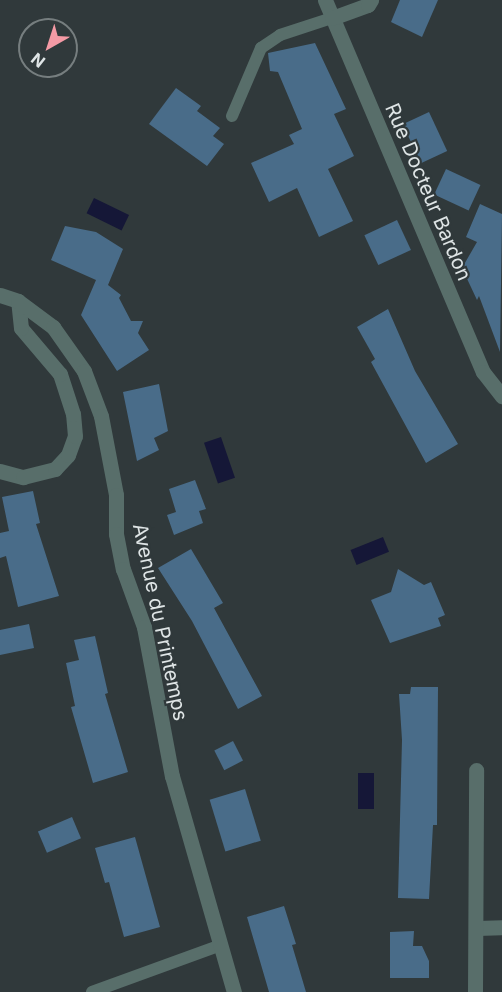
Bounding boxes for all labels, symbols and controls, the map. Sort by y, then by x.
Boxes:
north arrow [18,18,78,78]
text: N [27,49,49,72]
street label: Rue Docteur Bardon [380,100,476,284]
street label: Avenue du Printemps [127,521,193,723]

